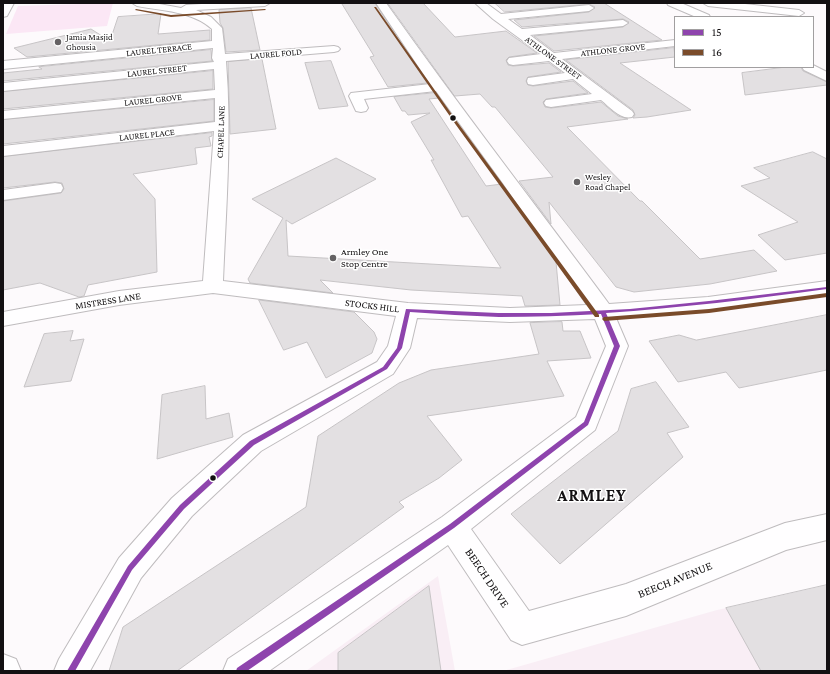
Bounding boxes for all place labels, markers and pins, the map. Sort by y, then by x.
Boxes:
place label: Jamia Masjid Ghousia [66,32,113,53]
marker: Jamia Masjid Ghousia [53,37,63,47]
unlabelled marker [448,113,458,123]
place label: Wesley Road Chapel [585,172,630,193]
marker: Wesley Road Chapel [572,177,582,187]
place label: Armley One Stop Centre [341,246,388,270]
marker: Armley One Stop Centre [328,253,338,263]
unlabelled marker [208,473,218,483]

